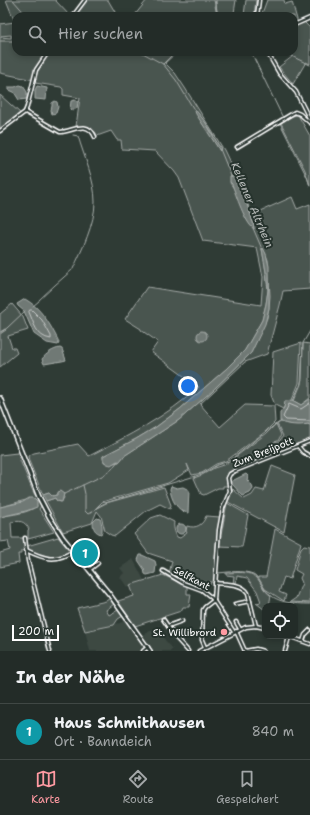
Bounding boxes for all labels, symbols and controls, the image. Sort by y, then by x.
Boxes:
search box [12,12,298,56]
icon: search [26,23,48,45]
text: Hier suchen [58,24,143,44]
water label: Kellener Altrhein [227,160,277,250]
your location [178,376,198,396]
street label: Zum Breijpott [231,434,295,470]
pin: 1 [72,538,98,568]
street label: Selfkant [172,563,212,593]
map controls [262,603,298,639]
button: locate [262,603,298,639]
scale bar [12,623,59,642]
text: 200 m [18,624,54,639]
place label: St. Willibrord [153,626,217,639]
marker: St. Willibrord [219,627,229,637]
text: In der Nähe [16,666,125,688]
text: Haus Schmithausen [54,713,205,733]
text: 1 [26,723,32,740]
text: 840 m [252,723,294,740]
text: Ort · Banndeich [54,733,152,750]
tab: Karte [31,768,60,807]
tab: Route [123,768,154,807]
tab: Gespeichert [216,768,279,807]

